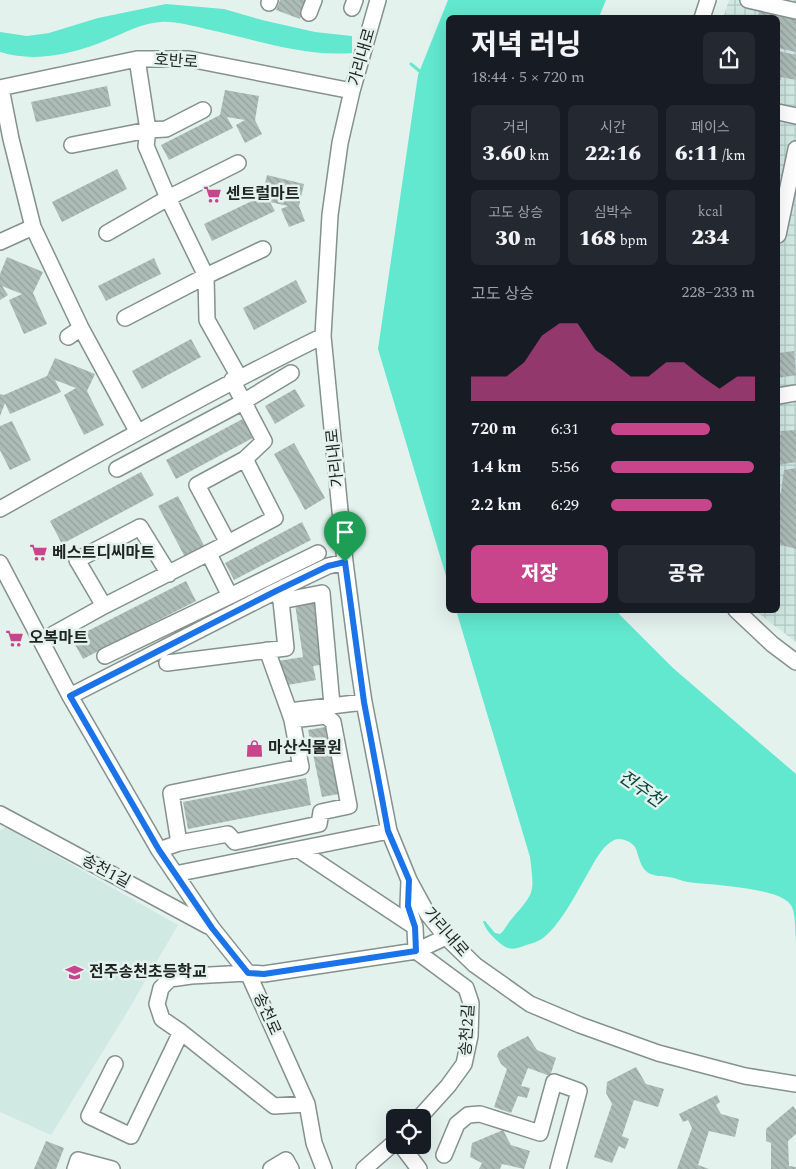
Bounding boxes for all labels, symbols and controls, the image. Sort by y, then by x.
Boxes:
text: 저녁 러닝 [471,24,581,67]
street label: 가리내로 [342,25,382,89]
button: share [703,32,755,84]
street label: 호반로 [153,47,199,75]
text: 18:44 · 5 × 720 m [471,65,585,89]
text: 거리 [503,117,529,138]
text: 시간 [600,117,626,138]
text: 페이스 [691,117,730,138]
text: 3.60 [482,138,526,170]
text: 22:16 [585,138,641,170]
text: 6:11 [675,138,719,170]
text: km [526,145,549,166]
text: /km [719,145,746,166]
place label: 센트럴마트 [226,182,300,206]
supermarket icon: 센트럴마트 [202,184,222,204]
text: kcal [698,201,723,222]
text: 고도 상승 [488,202,543,223]
text: 심박수 [594,202,632,223]
text: 234 [691,222,729,254]
text: 30 [495,223,520,255]
text: 168 [578,223,616,255]
text: m [520,230,536,251]
text: bpm [616,230,648,251]
text: 228–233 m [681,280,755,304]
text: 고도 상승 [471,282,534,306]
text: 720 m [471,417,516,441]
text: 6:31 [551,417,579,441]
street label: 가리내로 [320,427,350,489]
text: 1.4 km [471,455,521,479]
text: 5:56 [551,455,579,479]
text: 2.2 km [471,493,521,517]
text: 6:29 [551,493,579,517]
pin [324,511,366,562]
icon: arrive [331,518,359,546]
place label: 베스트디씨마트 [52,541,155,565]
supermarket icon: 베스트디씨마트 [28,543,48,563]
button: 저장 [471,545,608,603]
button: 공유 [618,545,755,603]
place label: 오복마트 [29,626,88,650]
supermarket icon: 오복마트 [5,628,25,648]
place label: 마산식물원 [268,736,342,760]
shop icon: 마산식물원 [244,738,264,758]
water label: 전주천 [613,764,671,816]
street label: 송천1길 [77,848,135,894]
street label: 가리내로 [418,902,475,962]
place label: 전주송천초등학교 [89,960,207,984]
school or university icon: 전주송천초등학교 [65,962,85,982]
street label: 송천로 [247,989,287,1039]
street label: 송천2길 [453,1003,481,1057]
map controls [386,1109,431,1154]
button: locate [386,1109,431,1154]

